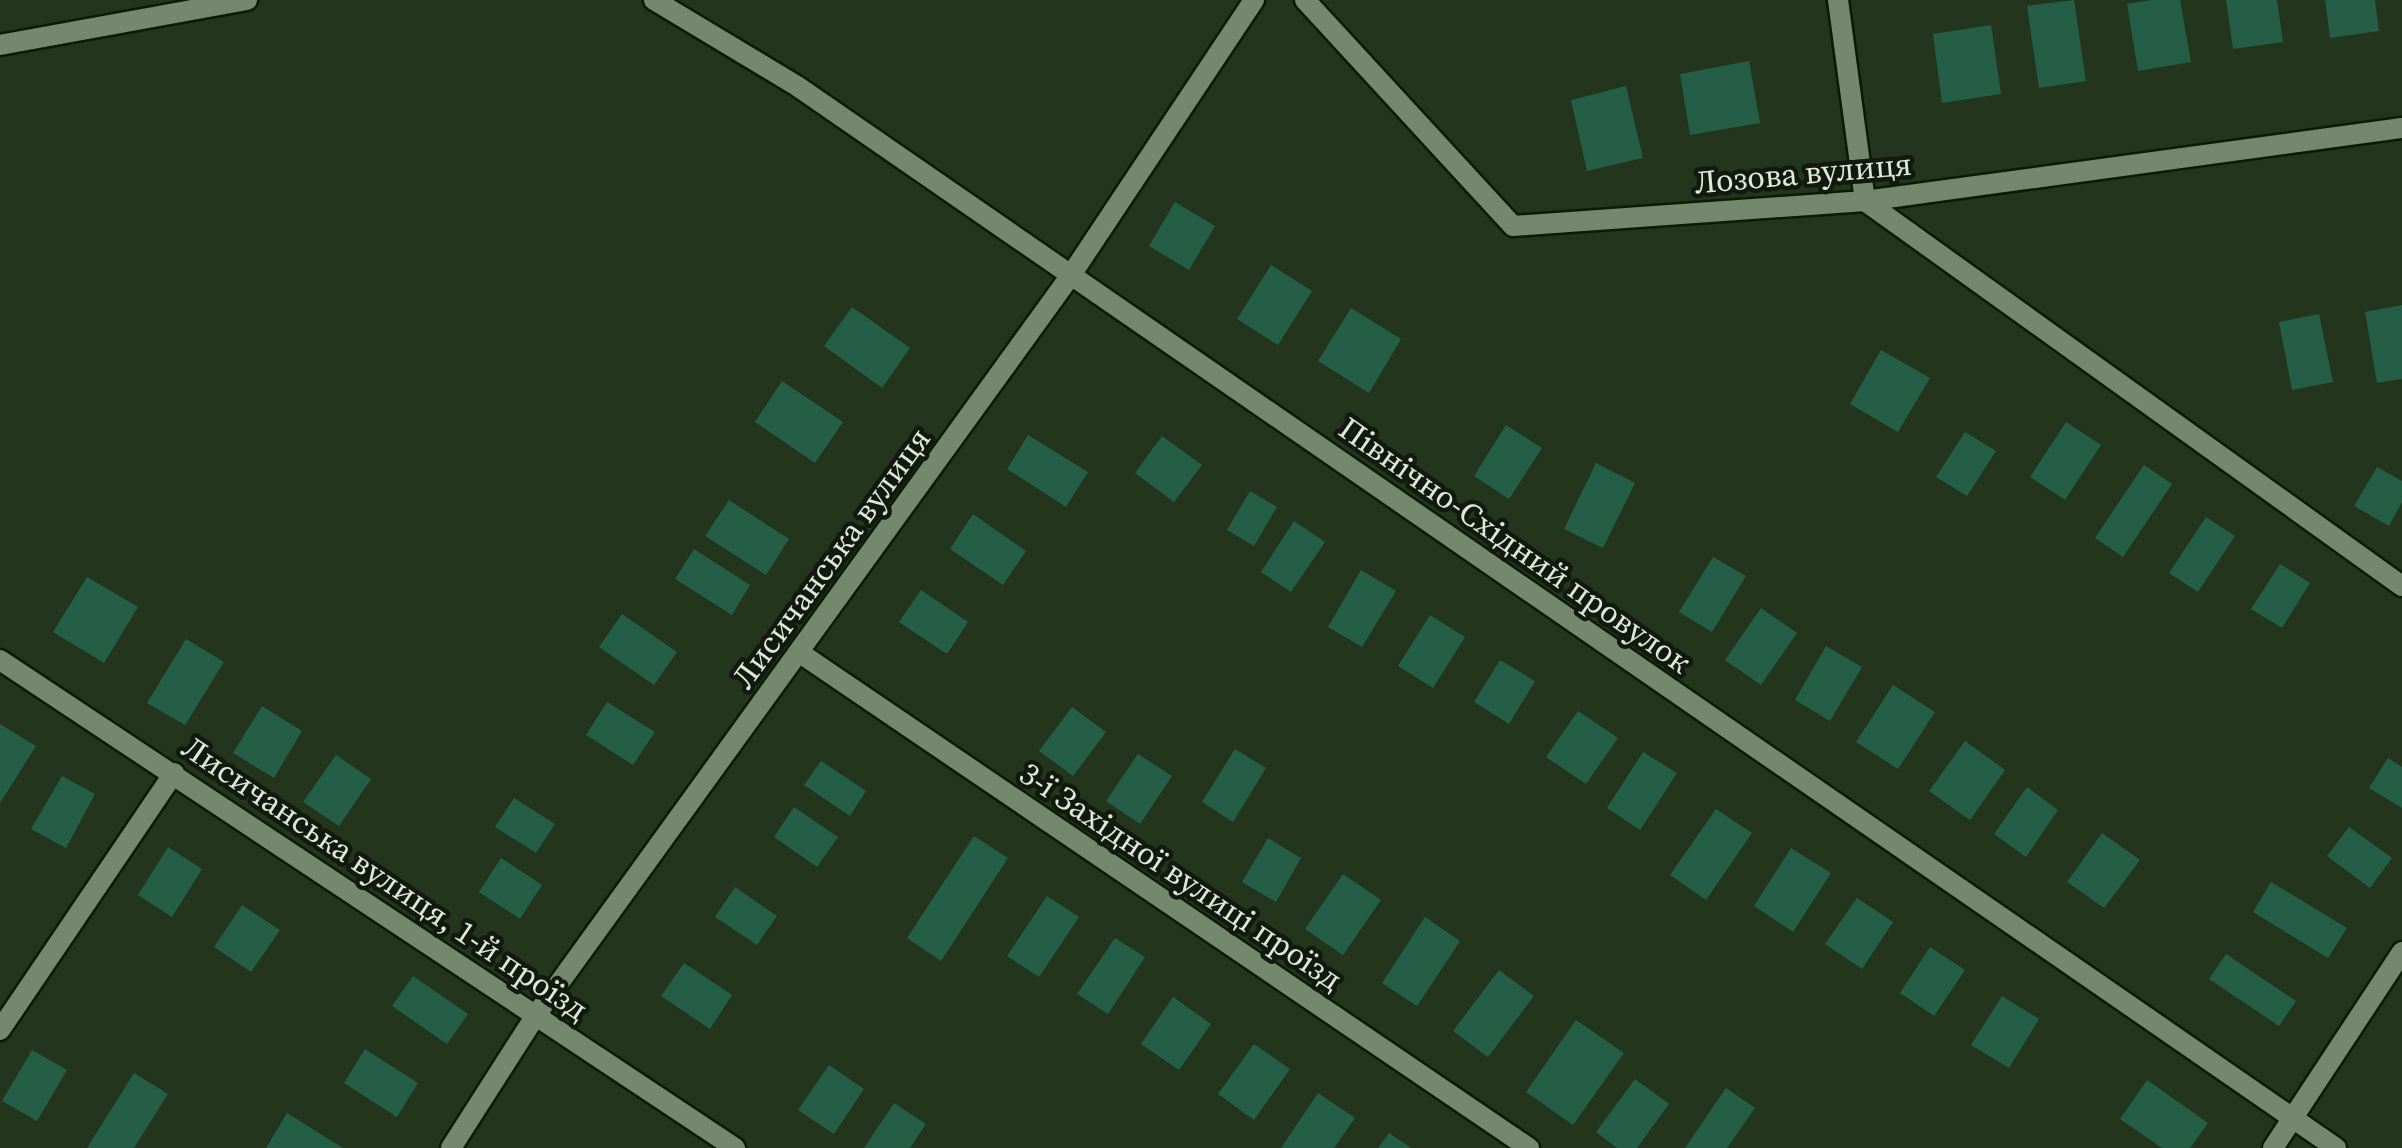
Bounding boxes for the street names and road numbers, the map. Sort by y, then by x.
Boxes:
street label: Лозова вулиця [1692,142,1914,204]
street label: Північно-Східний провулок [1330,406,1700,684]
street label: Лисичанська вулиця [721,419,941,697]
street label: Лисичанська вулиця, 1-й проїзд [173,725,597,1031]
street label: 3-ї Західної вулиці проїзд [1011,751,1351,1001]

